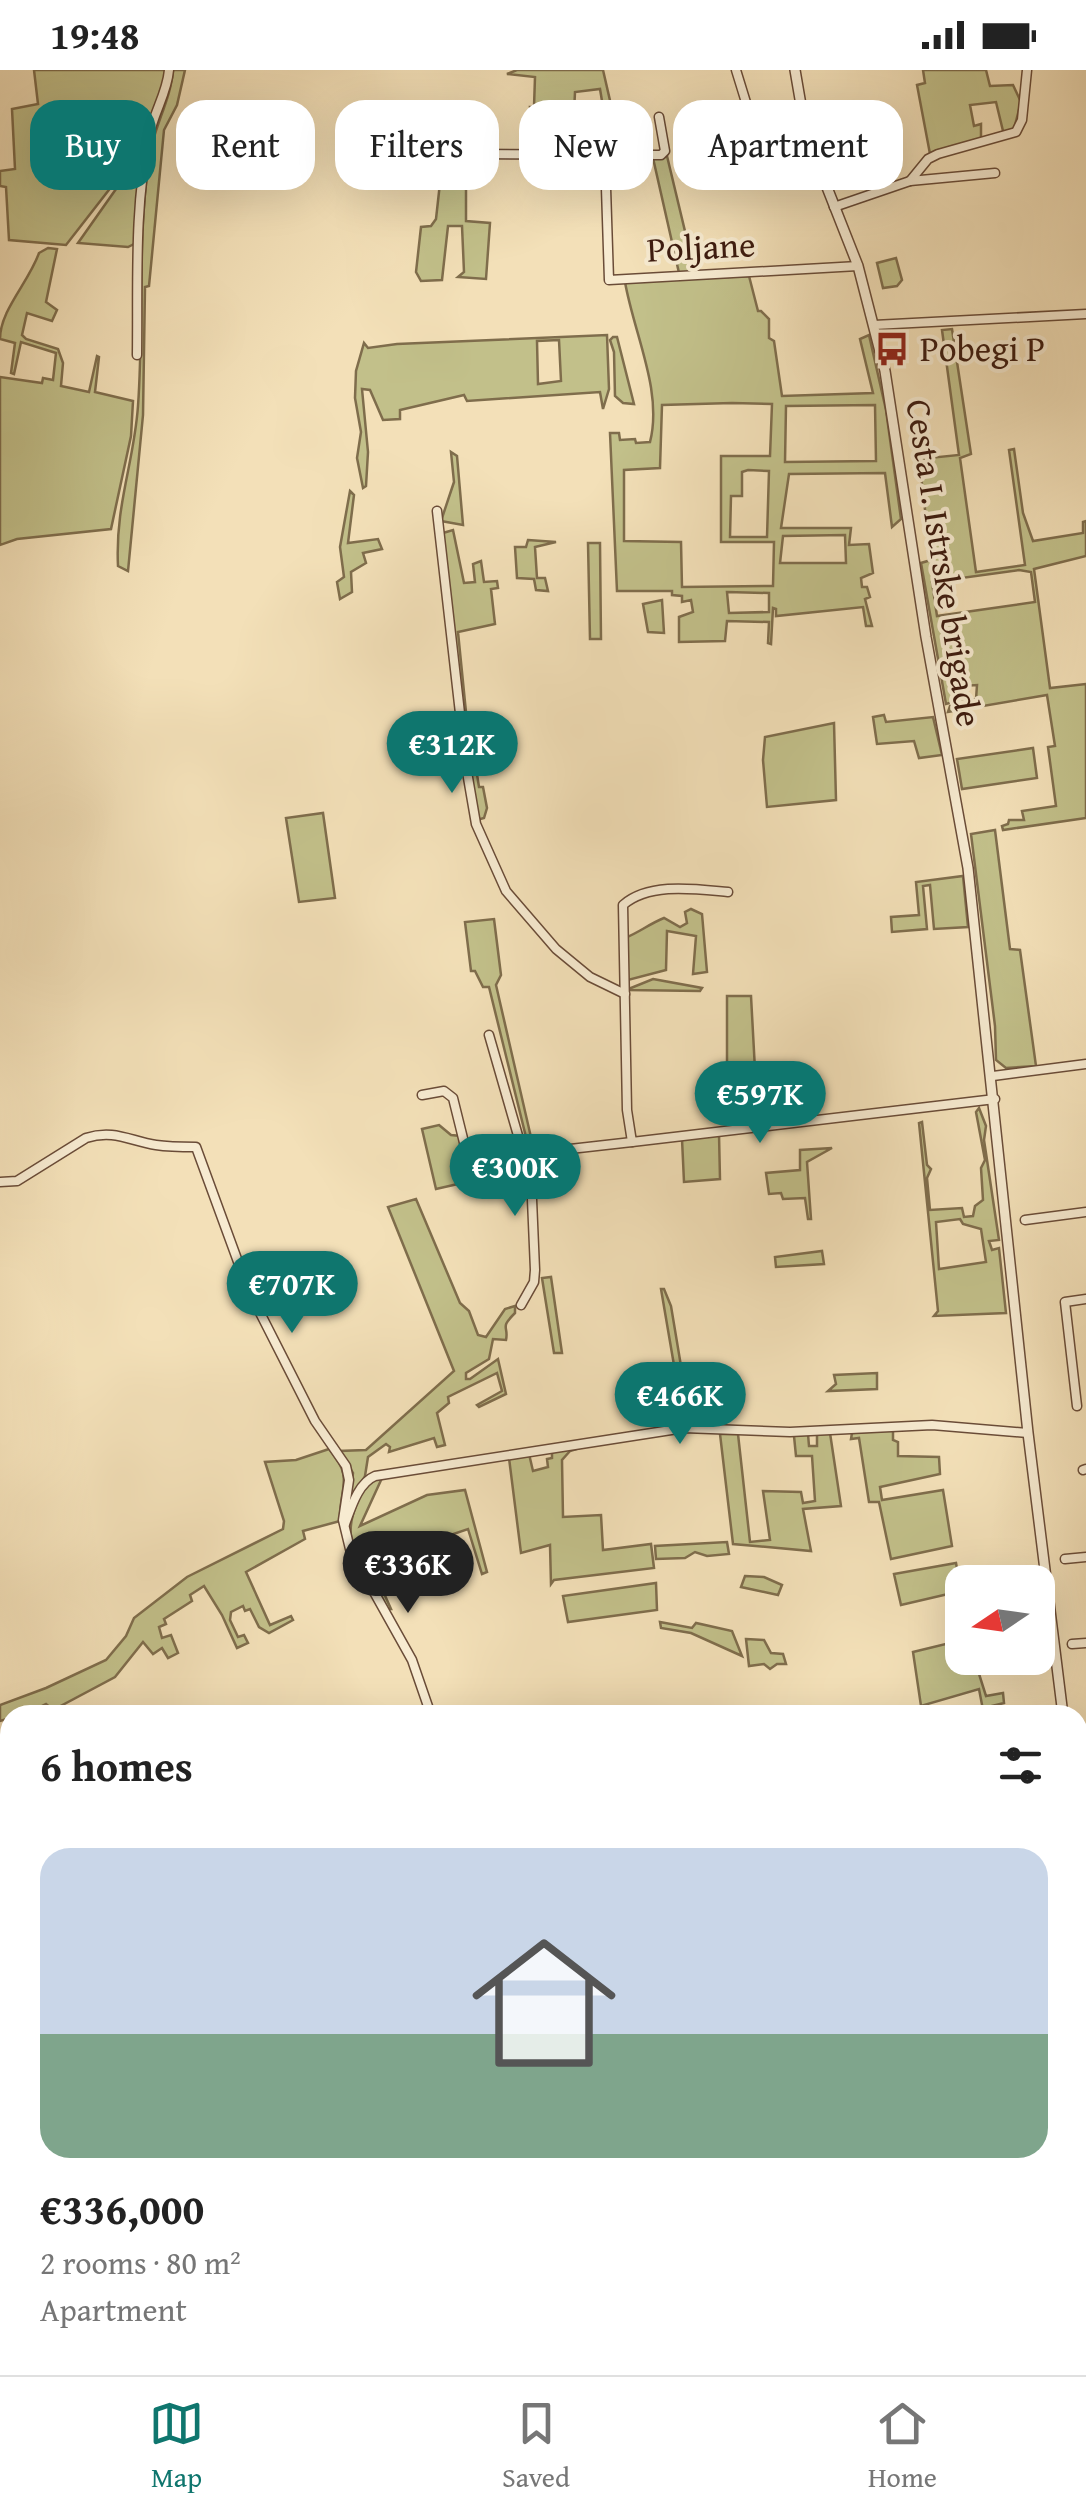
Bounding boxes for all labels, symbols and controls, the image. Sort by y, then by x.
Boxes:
text: 19:48 [50,7,140,63]
chip: Buy [30,100,156,190]
chip: Rent [176,100,315,190]
chip: Filters [335,100,499,190]
chip: New [519,100,653,190]
chip: Apartment [673,100,903,190]
street label: Poljane [645,218,756,275]
place label: Pobegi P [920,323,1045,374]
bus stop icon: Pobegi P [873,330,911,368]
street label: Cesta I. Istrske brigade [893,396,996,730]
pin: €312K [382,711,522,796]
text: €312K [409,720,495,767]
pin: €597K [690,1061,830,1146]
text: €597K [717,1070,803,1117]
pin: €300K [445,1134,585,1219]
text: €300K [472,1143,558,1190]
pin: €707K [222,1251,362,1336]
text: €707K [249,1260,335,1307]
pin: €466K [610,1362,750,1447]
text: €466K [637,1371,723,1418]
pin: €336K [338,1531,478,1616]
text: €336K [365,1540,451,1587]
north arrow [945,1565,1055,1675]
map controls [945,1565,1055,1675]
text: 6 homes [40,1735,193,1796]
icon: filters [993,1738,1048,1793]
icon: home [454,1913,634,2093]
text: €336,000 [40,2178,204,2239]
text: 2 rooms · 80 m² [40,2239,241,2286]
text: Apartment [40,2286,187,2333]
tab: Map [149,2396,204,2497]
tab: Saved [502,2396,570,2497]
tab: Home [868,2396,937,2497]

